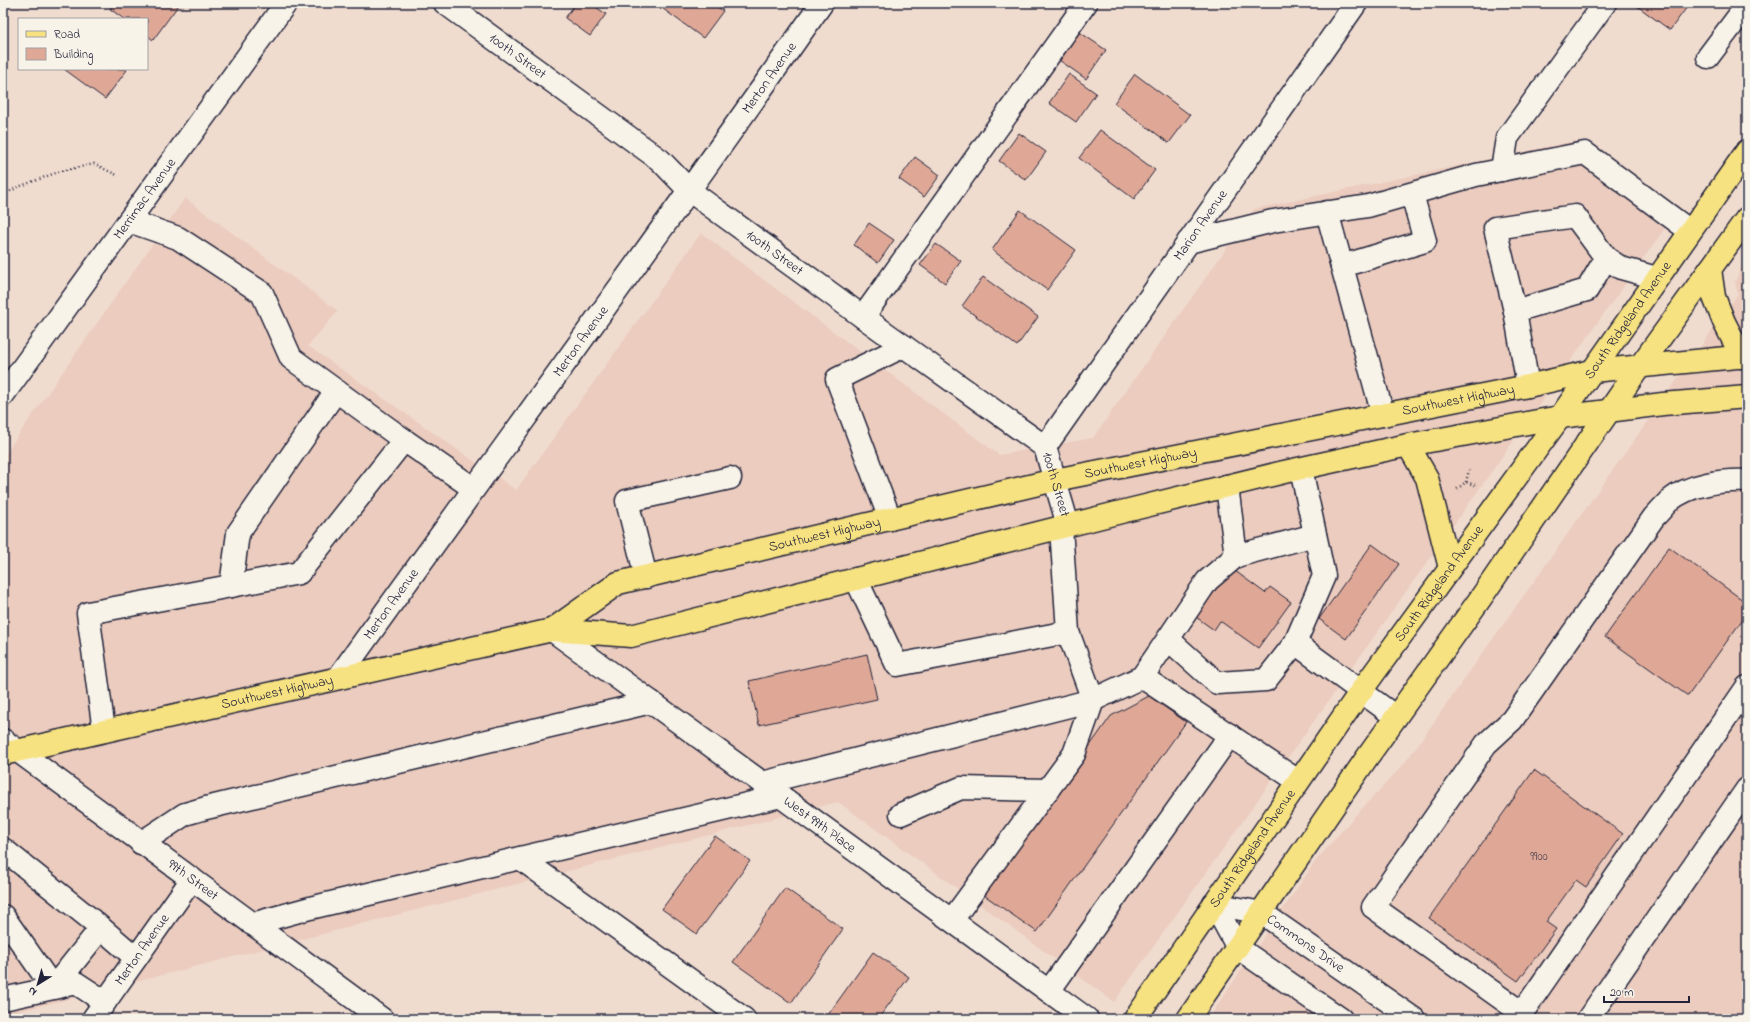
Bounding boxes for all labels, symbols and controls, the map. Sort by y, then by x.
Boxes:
legend [18,18,148,70]
text: Road [54,26,80,44]
street label: 100th Street [485,28,551,84]
street label: Merton Avenue [737,37,802,118]
text: Building [53,46,93,65]
street label: Merrimac Avenue [108,153,182,244]
street label: Marion Avenue [1168,185,1233,265]
street label: 100th Street [741,224,808,281]
street label: South Ridgeland Avenue [1579,257,1677,384]
street label: Merton Avenue [548,301,614,381]
street label: Southwest Highway [1400,378,1517,421]
street label: Southwest Highway [1082,442,1199,484]
street label: 100th Street [1037,449,1076,520]
street label: Southwest Highway [766,511,883,558]
street label: South Ridgeland Avenue [1389,520,1489,646]
street label: Merton Avenue [358,564,424,644]
street label: Southwest Highway [219,669,335,715]
street label: South Ridgeland Avenue [1204,784,1301,912]
street label: West 99th Place [779,791,861,859]
house number: 9900 [1530,848,1548,866]
street label: 99th Street [163,854,223,906]
street label: Merton Avenue [109,909,175,990]
street label: Commons Drive [1262,909,1349,978]
north arrow [18,964,58,1004]
scale bar [1604,978,1689,1004]
text: N [25,983,40,1000]
text: 20 m [1610,984,1633,1002]

